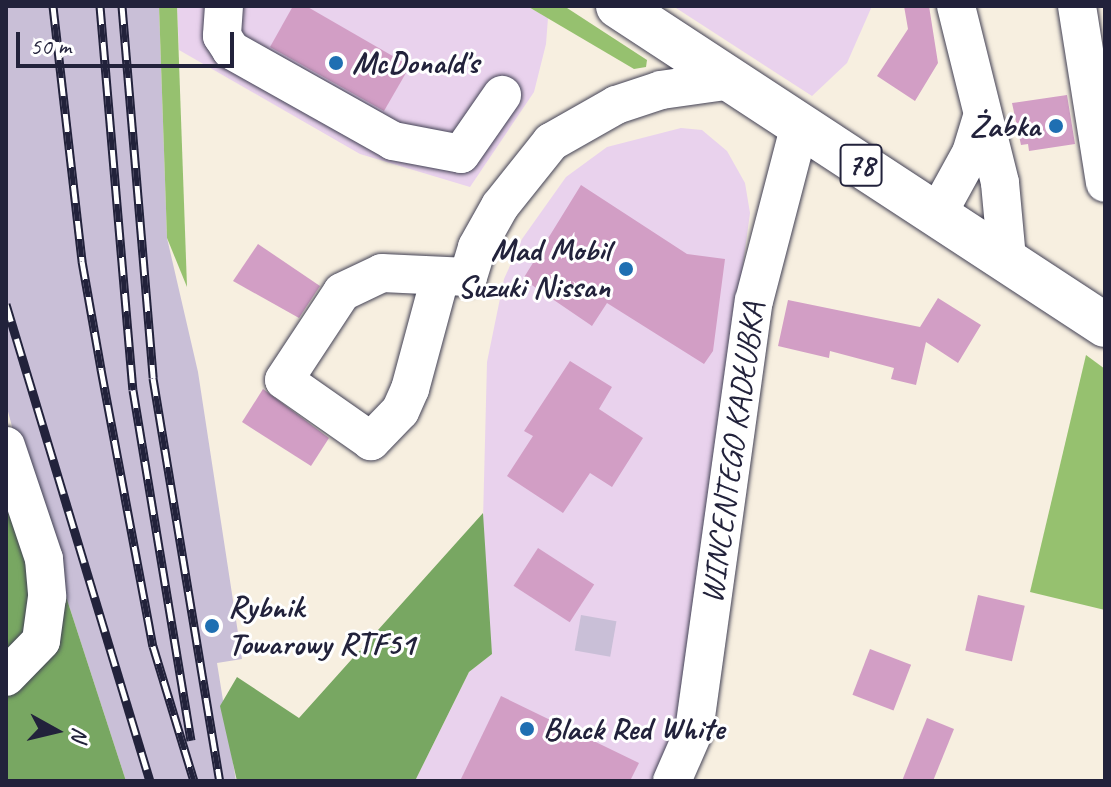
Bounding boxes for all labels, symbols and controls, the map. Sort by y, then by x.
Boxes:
scale bar [20,16,238,66]
text: 50 m [30,31,71,61]
place label: McDonald's [352,44,479,82]
marker: McDonald's [327,54,345,72]
place label: Żabka [970,107,1040,145]
marker: Żabka [1047,117,1065,135]
road number: 78 [839,139,883,191]
place label: Mad Mobil Suzuki Nissan [457,232,610,307]
marker: Mad Mobil Suzuki Nissan [617,260,635,278]
street label: WINCENTEGO KADŁUBKA [693,300,773,606]
place label: Rybnik Towarowy RTF51 [228,589,415,664]
marker: Rybnik Towarowy RTF51 [203,617,221,635]
north arrow [16,691,96,771]
place label: Black Red White [543,710,726,748]
marker: Black Red White [518,720,536,738]
text: N [65,726,95,743]

